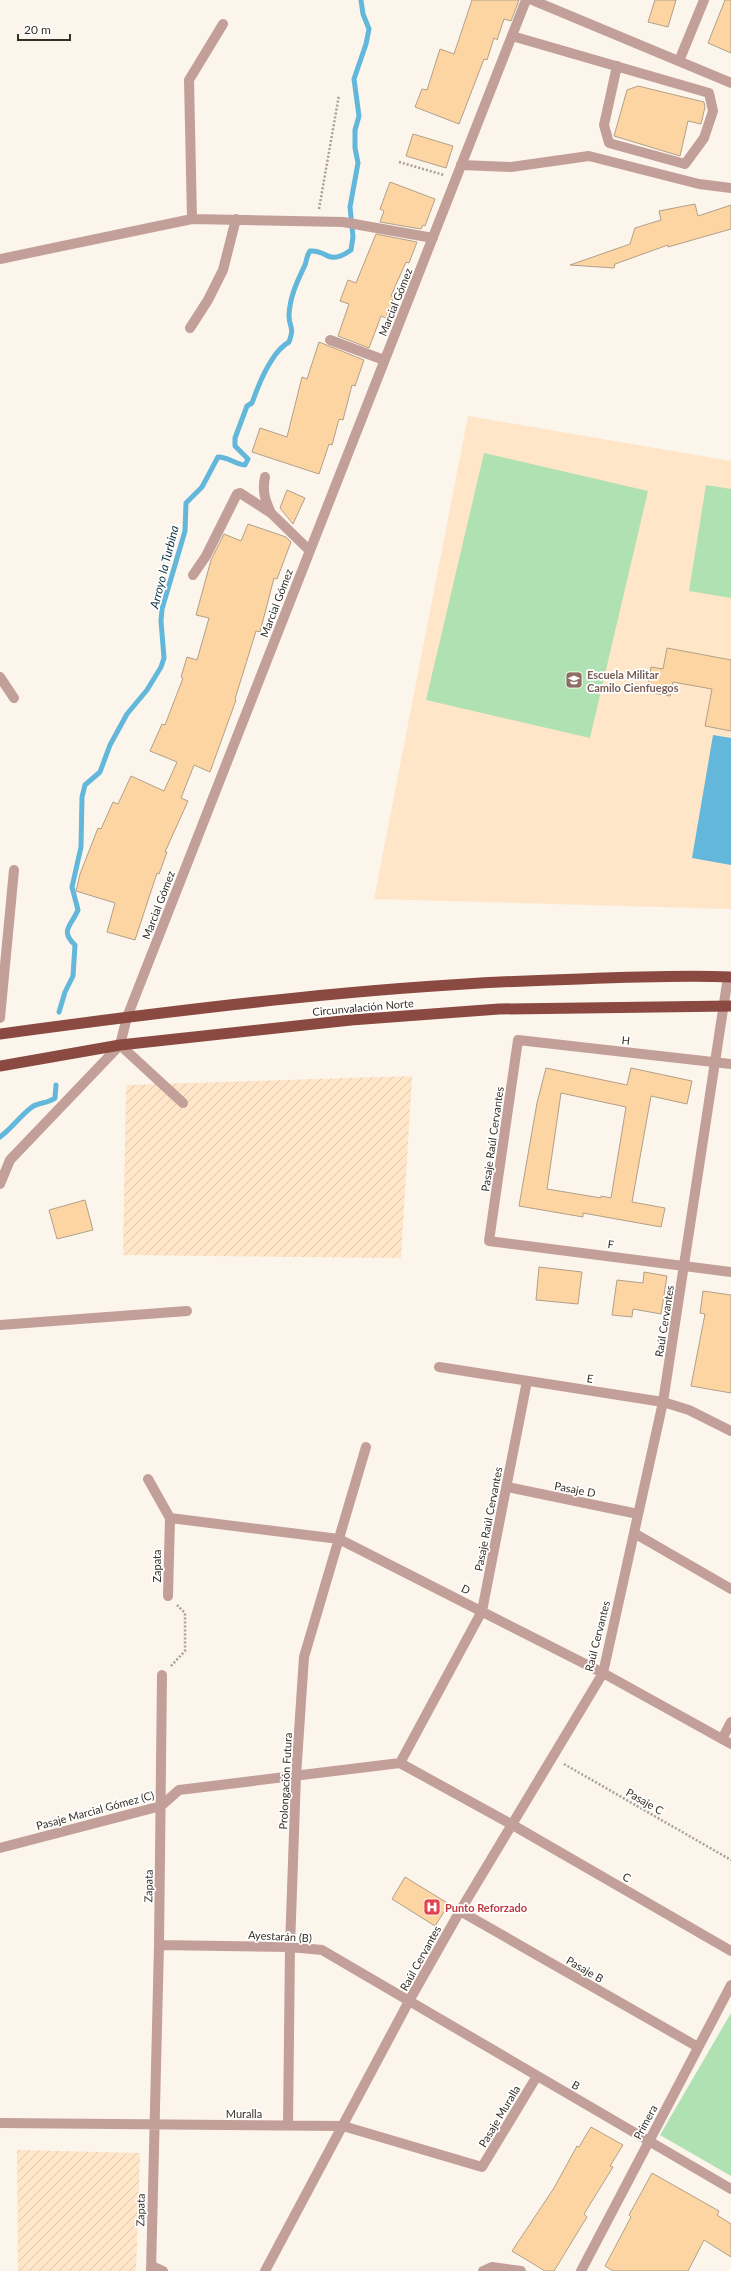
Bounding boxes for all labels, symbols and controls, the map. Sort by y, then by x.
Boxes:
scale bar [18,16,70,42]
text: 20 m [24,22,51,37]
street label: Marcial Gómez [375,266,415,338]
water label: Arroyo la Turbina [146,524,182,611]
street label: Marcial Gómez [257,567,295,639]
place label: Escuela Militar Camilo Cienfuegos [587,668,679,694]
school or university icon: Escuela Militar Camilo Cienfuegos [564,670,584,690]
street label: Marcial Gómez [139,869,177,941]
street label: Circunvalación Norte [312,996,414,1018]
street label: H [621,1033,631,1047]
street label: Pasaje Raúl Cervantes [478,1085,506,1192]
street label: F [607,1237,615,1251]
street label: Raúl Cervantes [652,1284,676,1358]
street label: E [586,1371,594,1385]
street label: Pasaje Raúl Cervantes [472,1466,505,1572]
street label: Pasaje D [553,1479,597,1499]
street label: Zapata [150,1549,163,1583]
street label: D [459,1581,473,1597]
street label: Raúl Cervantes [582,1599,612,1673]
street label: Prolongación Futura [276,1732,294,1830]
street label: Pasaje C [624,1785,666,1817]
street label: Pasaje Marcial Gómez (C) [35,1788,155,1832]
street label: Zapata [141,1869,155,1903]
street label: C [621,1870,634,1885]
hospital icon: Punto Reforzado [422,1897,442,1917]
place label: Punto Reforzado [445,1901,527,1914]
street label: Raúl Cervantes [397,1923,443,1993]
street label: Ayestarán (B) [248,1928,312,1944]
street label: Pasaje B [564,1953,606,1985]
street label: B [570,2078,582,2092]
street label: Pasaje Muralla [475,2083,523,2149]
street label: Primera [630,2102,660,2142]
street label: Muralla [226,2107,262,2120]
street label: Zapata [133,2193,147,2227]

